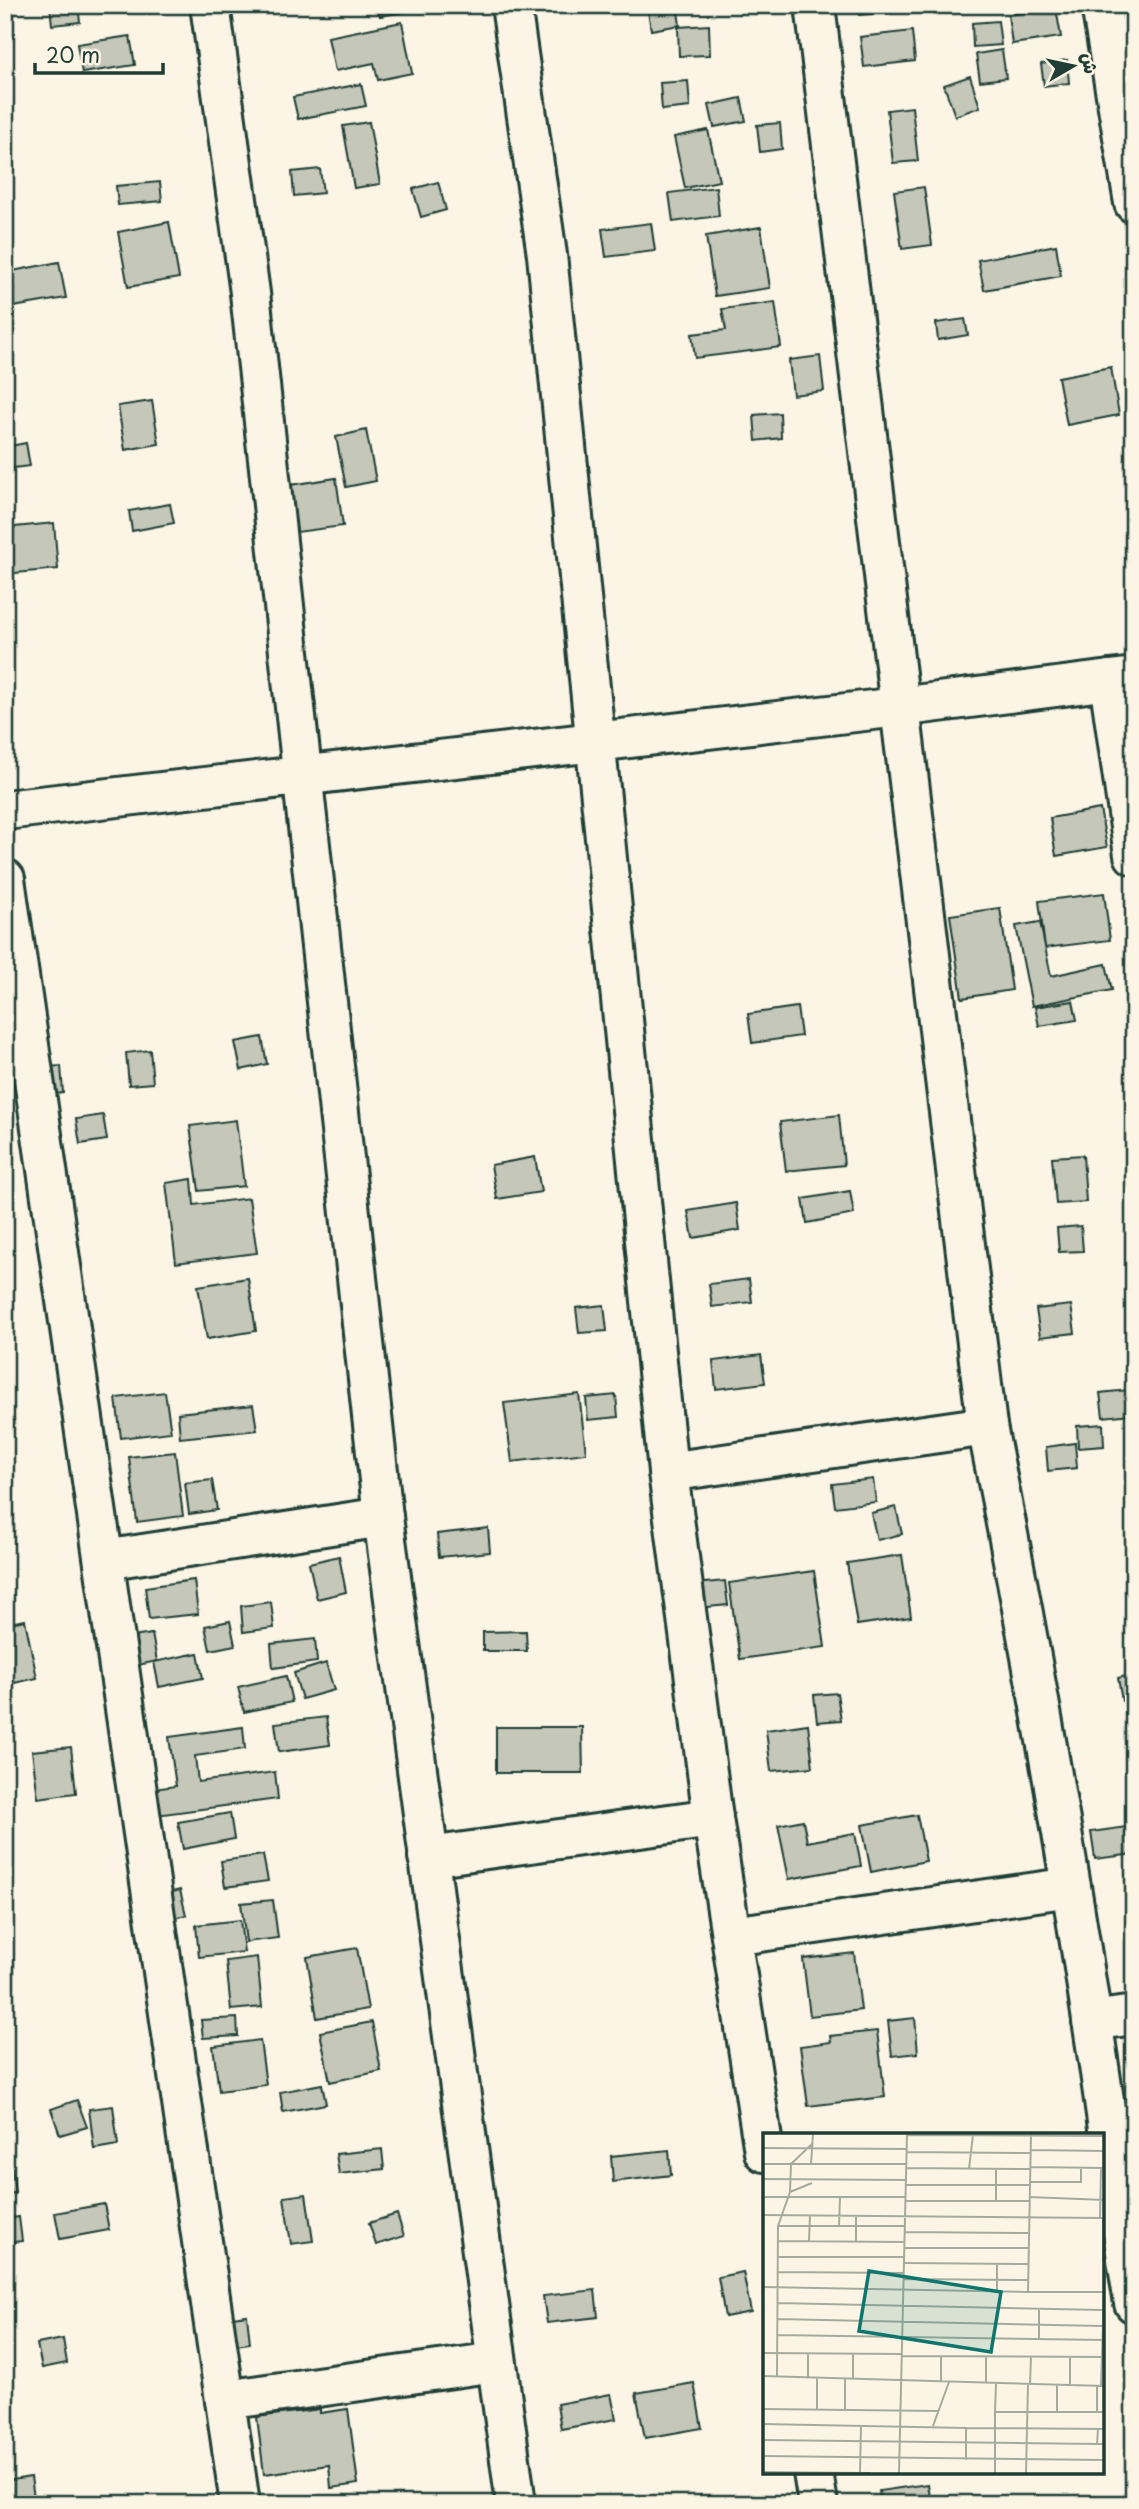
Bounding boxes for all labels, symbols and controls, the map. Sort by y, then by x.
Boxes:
scale bar [35,32,163,76]
north arrow [1038,32,1108,102]
text: 20 m [46,38,100,70]
text: ش [1075,51,1106,76]
inset map [763,2133,1104,2474]

